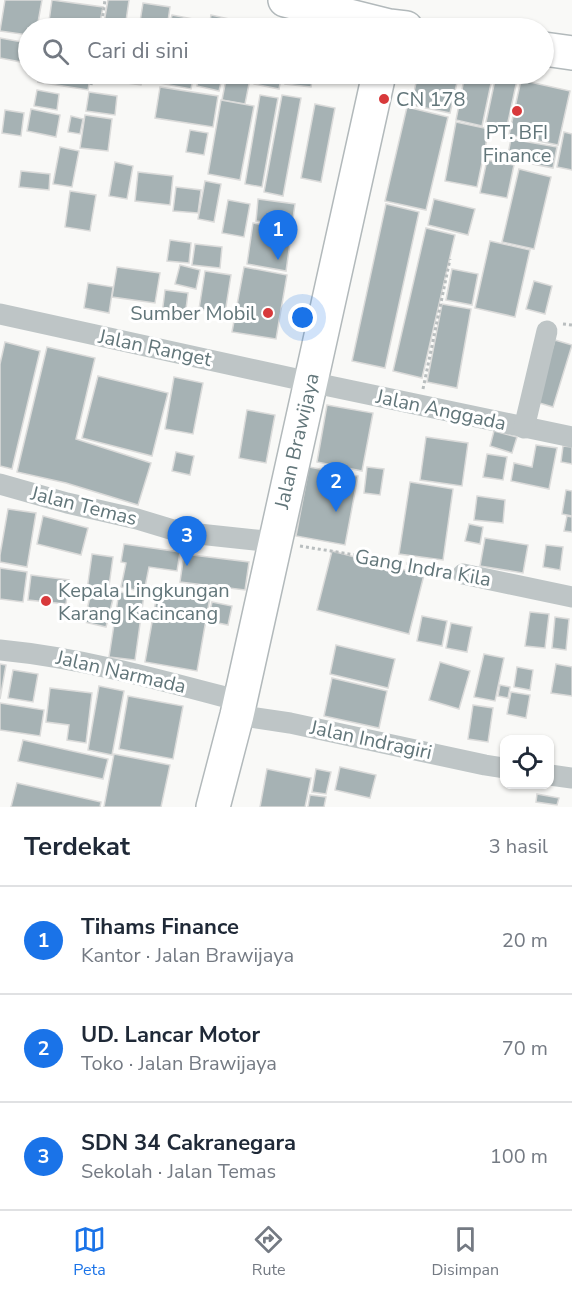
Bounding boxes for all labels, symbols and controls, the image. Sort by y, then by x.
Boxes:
search box [18,18,554,84]
icon: search [39,35,72,68]
text: Cari di sini [87,36,189,66]
place label: CN 178 [396,86,465,113]
marker: CN 178 [377,92,391,106]
marker: PT. BFI Finance [510,104,524,118]
place label: PT. BFI Finance [483,119,551,169]
pin: 1 [258,210,298,260]
place label: Sumber Mobil [130,300,256,327]
your location [288,303,317,332]
marker: Sumber Mobil [261,306,275,320]
street label: Jalan Ranget [95,323,215,373]
street label: Jalan Brawijaya [268,370,326,513]
street label: Jalan Anggada [372,383,509,437]
pin: 2 [316,462,356,512]
street label: Jalan Temas [27,480,140,532]
pin: 3 [168,516,207,566]
street label: Gang Indra Kila [353,543,493,593]
place label: Kepala Lingkungan Karang Kacincang [58,577,230,627]
marker: Kepala Lingkungan Karang Kacincang [39,594,53,608]
street label: Jalan Narmada [52,644,189,700]
street label: Jalan Indragiri [307,714,434,766]
map controls [500,735,554,789]
button: locate [500,735,554,789]
text: Terdekat [24,829,130,864]
text: 3 hasil [489,833,548,860]
text: Tihams Finance [81,912,239,942]
text: 1 [38,927,50,954]
text: 20 m [502,927,548,954]
text: Kantor · Jalan Brawijaya [81,942,294,969]
text: UD. Lancar Motor [81,1020,260,1050]
text: 2 [38,1035,50,1062]
text: 70 m [502,1035,548,1062]
text: Toko · Jalan Brawijaya [81,1050,277,1077]
text: SDN 34 Cakranegara [81,1128,296,1158]
text: 3 [38,1143,50,1170]
text: 100 m [490,1143,548,1170]
text: Sekolah · Jalan Temas [81,1158,276,1185]
tab: Peta [73,1223,106,1281]
tab: Rute [252,1223,286,1281]
tab: Disimpan [431,1223,499,1281]

